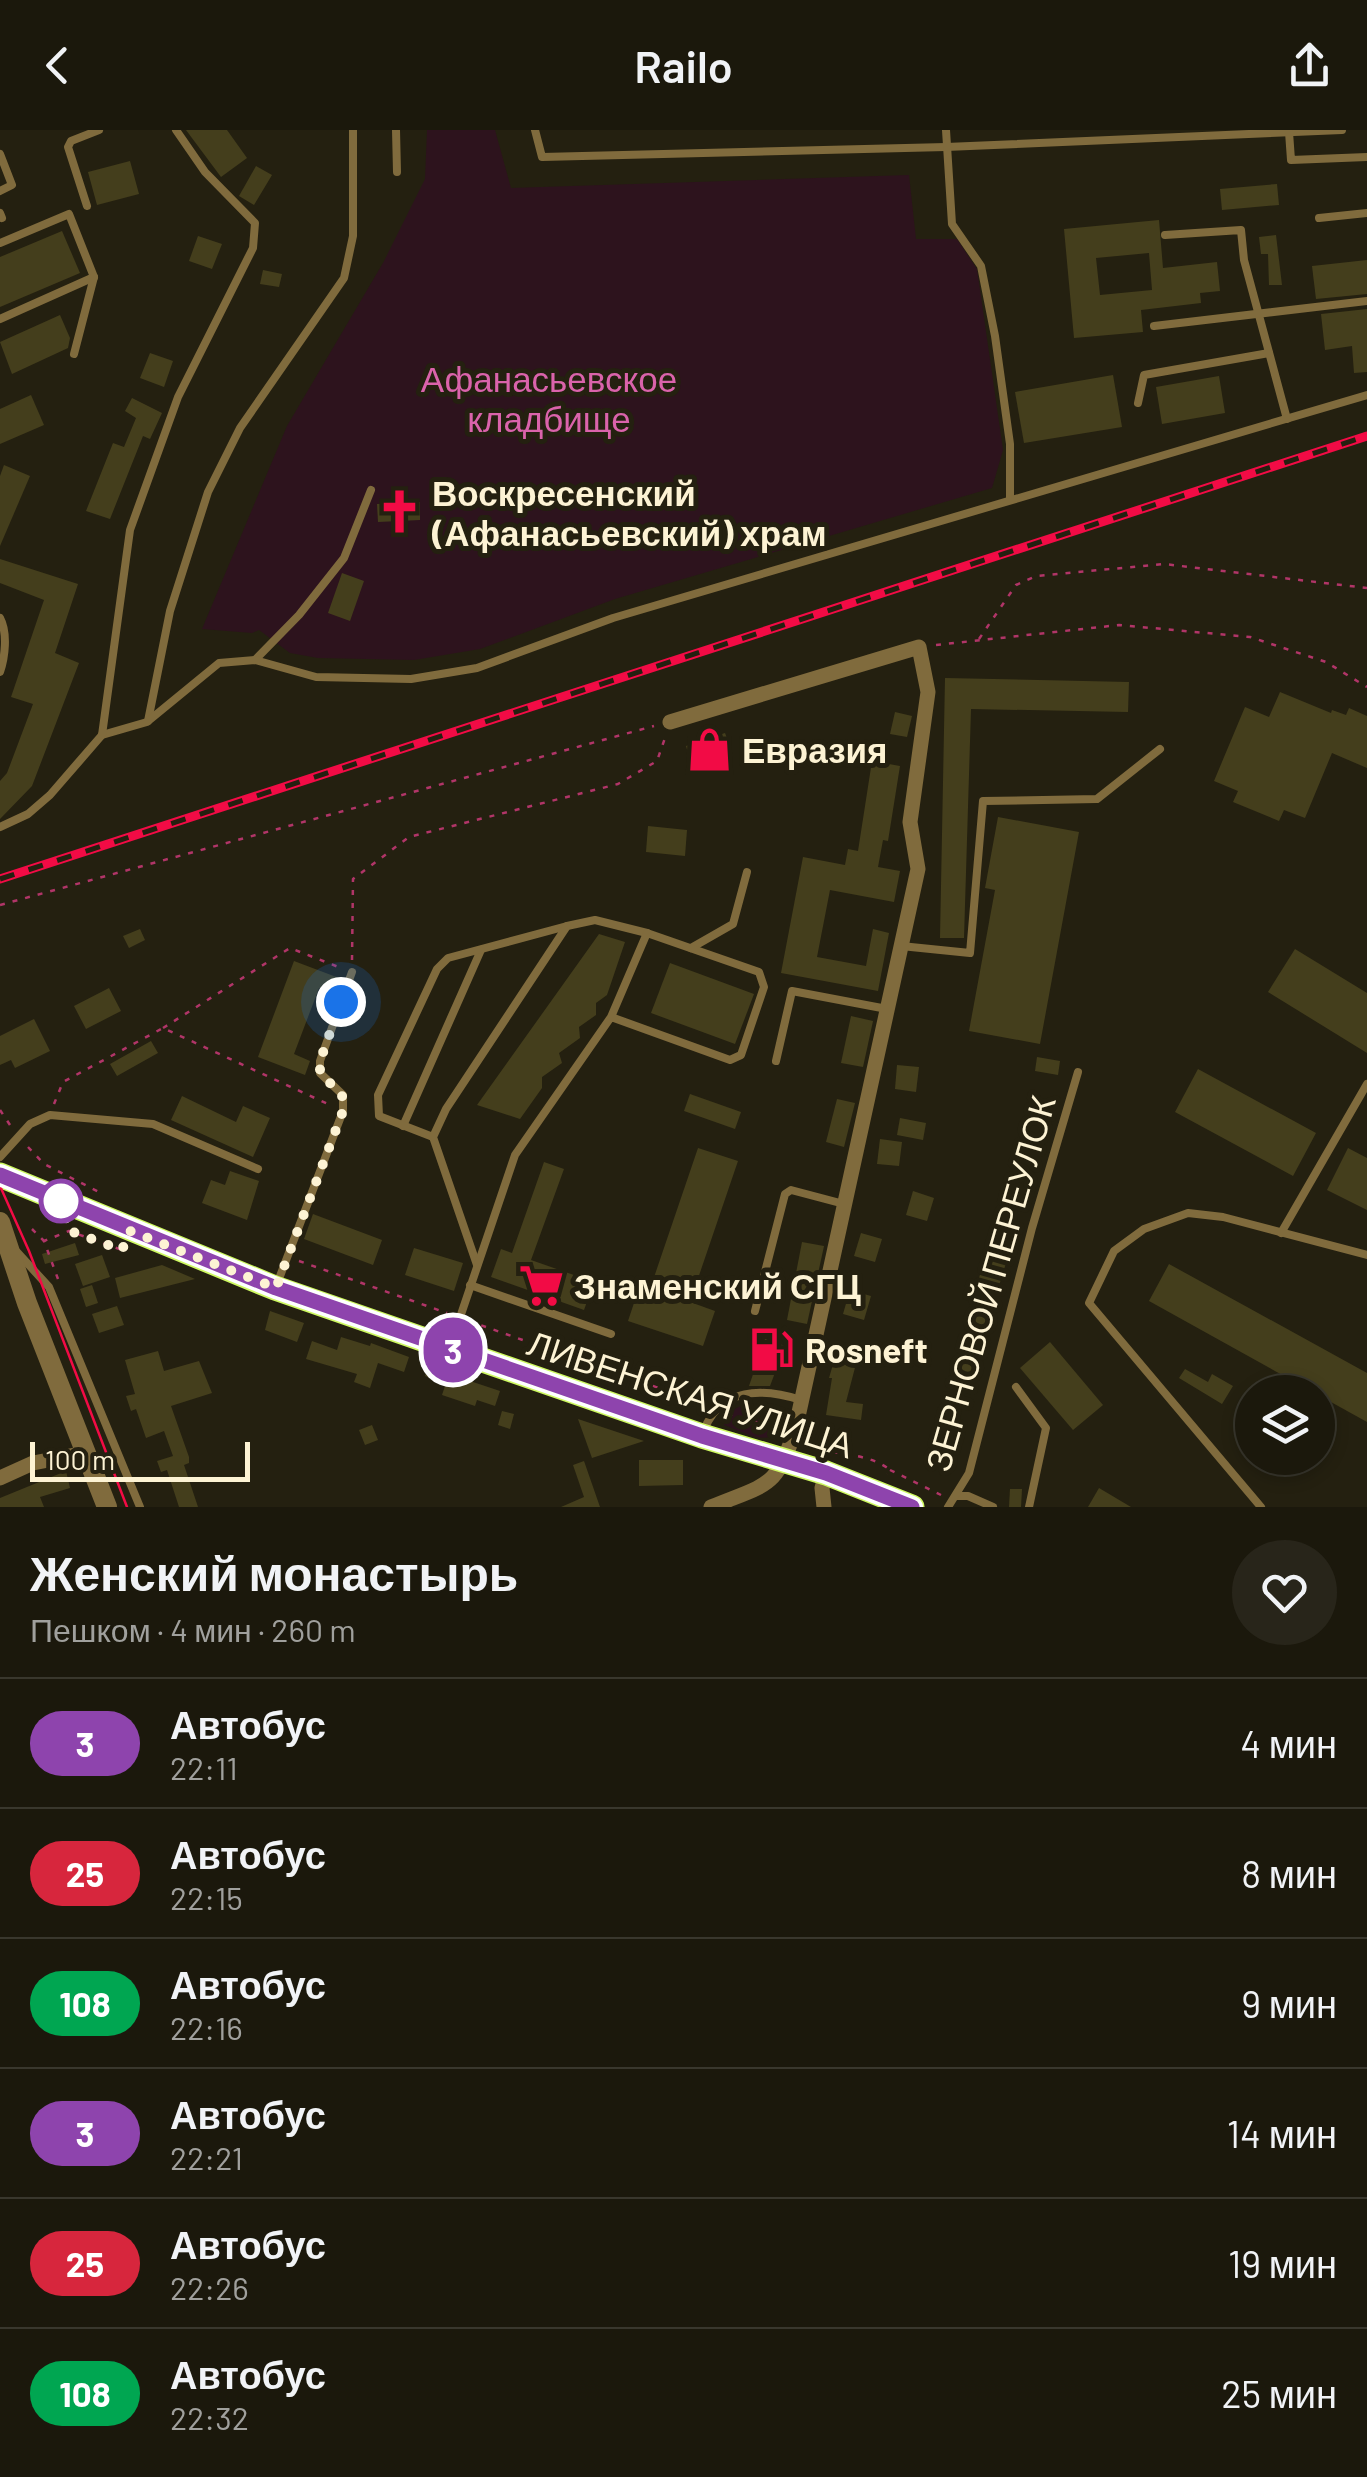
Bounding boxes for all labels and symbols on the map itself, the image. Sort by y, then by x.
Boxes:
park label: Афанасьевское кладбище [421,357,677,439]
place label: Воскресенский (Афанасьевский) храм [431,471,827,553]
church icon: Воскресенский (Афанасьевский) храм [375,488,423,536]
shop icon: Евразия [685,725,733,773]
place label: Евразия [742,728,887,770]
your location [316,977,366,1027]
street label: ЗЕРНОВОЙ ПЕРЕУЛОК [915,1090,1063,1476]
unlabelled marker [40,1180,82,1222]
supermarket icon: Знаменский СГЦ [517,1261,565,1309]
place label: Знаменский СГЦ [574,1264,861,1306]
line badge: 3 [420,1318,486,1382]
street label: ЛИВЕНСКАЯ УЛИЦА [523,1321,860,1466]
fuel station icon: Rosneft [748,1325,796,1373]
place label: Rosneft [805,1328,928,1370]
scale bar [30,1437,250,1482]

